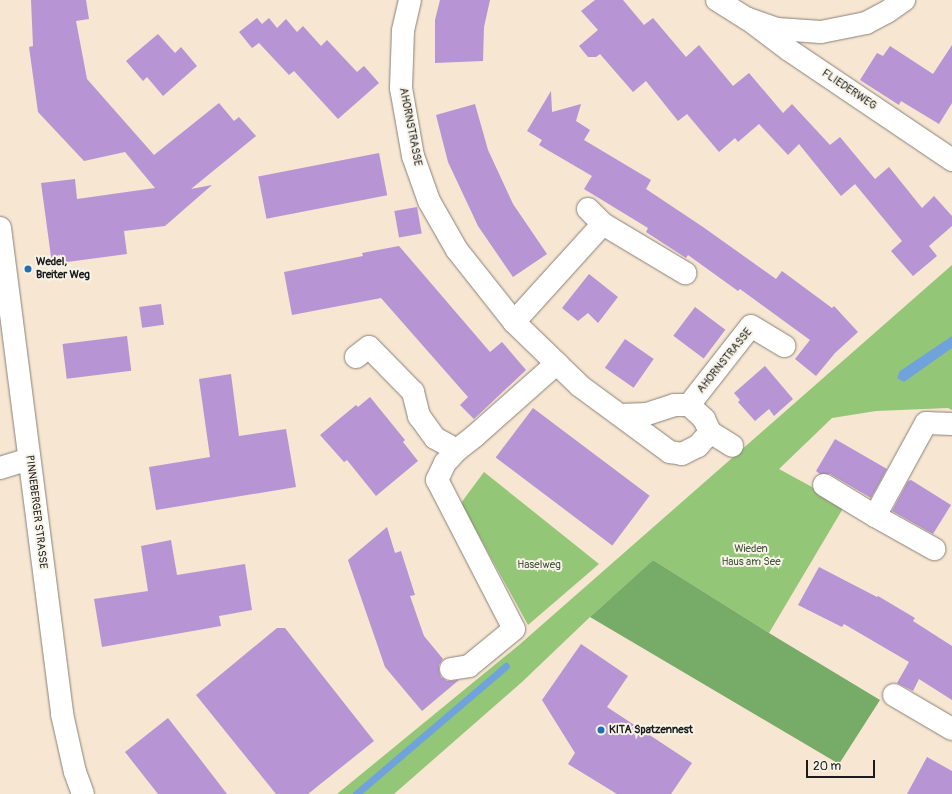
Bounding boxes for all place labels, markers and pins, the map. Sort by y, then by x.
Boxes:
place label: Wedel, Breiter Weg [36,256,90,282]
marker: Wedel, Breiter Weg [23,264,33,274]
place label: KITA Spatzennest [609,723,693,737]
marker: KITA Spatzennest [596,725,606,735]

